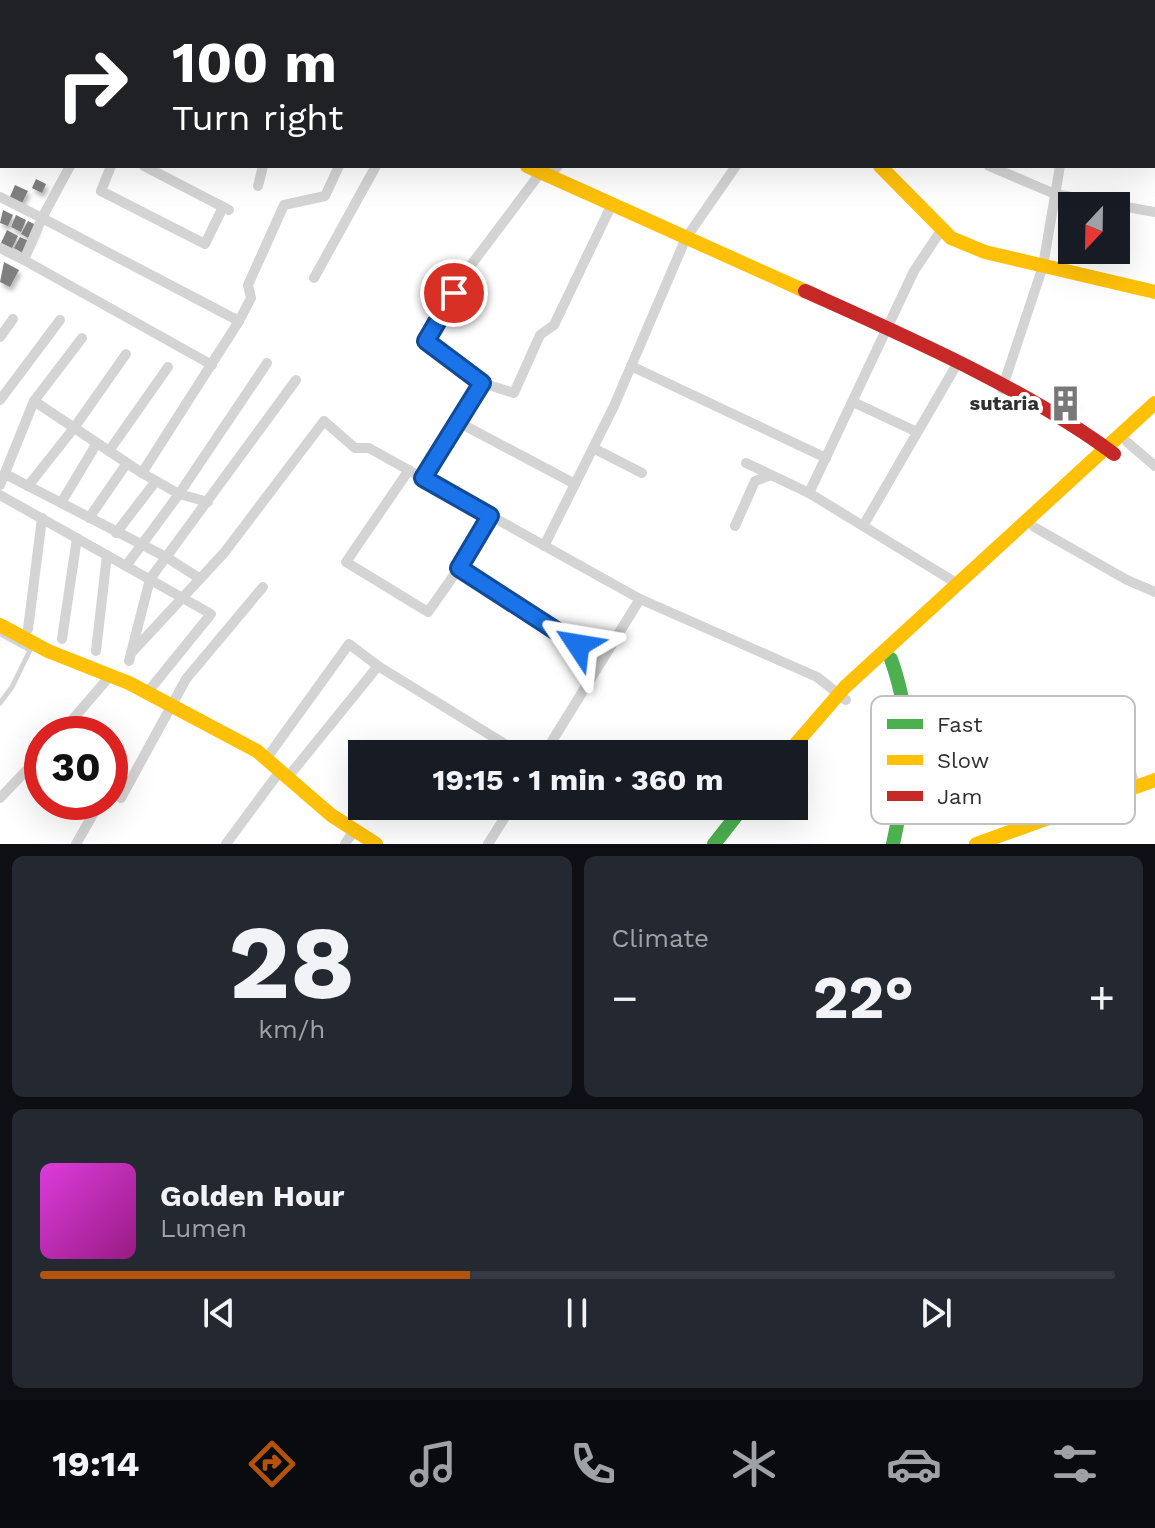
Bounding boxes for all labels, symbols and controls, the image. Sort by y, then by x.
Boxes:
text: 100 m [172,30,337,96]
icon: right [40,32,144,136]
text: Turn right [172,97,343,139]
north arrow [1058,192,1130,264]
map controls [1058,192,1130,264]
pin [420,259,488,327]
icon: arrive [432,271,476,315]
building icon: sutaria [1046,384,1084,422]
place label: sutaria [969,391,1039,415]
position arrow [536,603,620,687]
legend [871,696,1135,824]
text: Fast [937,712,983,737]
speed limit sign: 30 [24,716,128,820]
text: Slow [937,748,989,773]
text: 19:15 · 1 min · 360 m [433,762,723,797]
text: Jam [937,784,982,809]
text: 28 [228,901,355,1023]
text: Climate [612,923,709,953]
text: 22° [813,962,914,1033]
text: − [612,972,638,1024]
text: + [1088,972,1115,1024]
text: km/h [258,1014,325,1044]
text: Golden Hour [160,1178,344,1213]
text: Lumen [160,1213,247,1243]
icon: previous [197,1291,241,1335]
icon: pause [555,1291,599,1335]
icon: next [914,1291,958,1335]
icon: directions [244,1436,300,1492]
icon: music [405,1436,461,1492]
icon: phone [565,1436,621,1492]
icon: climate [726,1436,782,1492]
icon: car [886,1436,942,1492]
icon: filters [1047,1436,1103,1492]
text: 19:14 [52,1443,140,1485]

